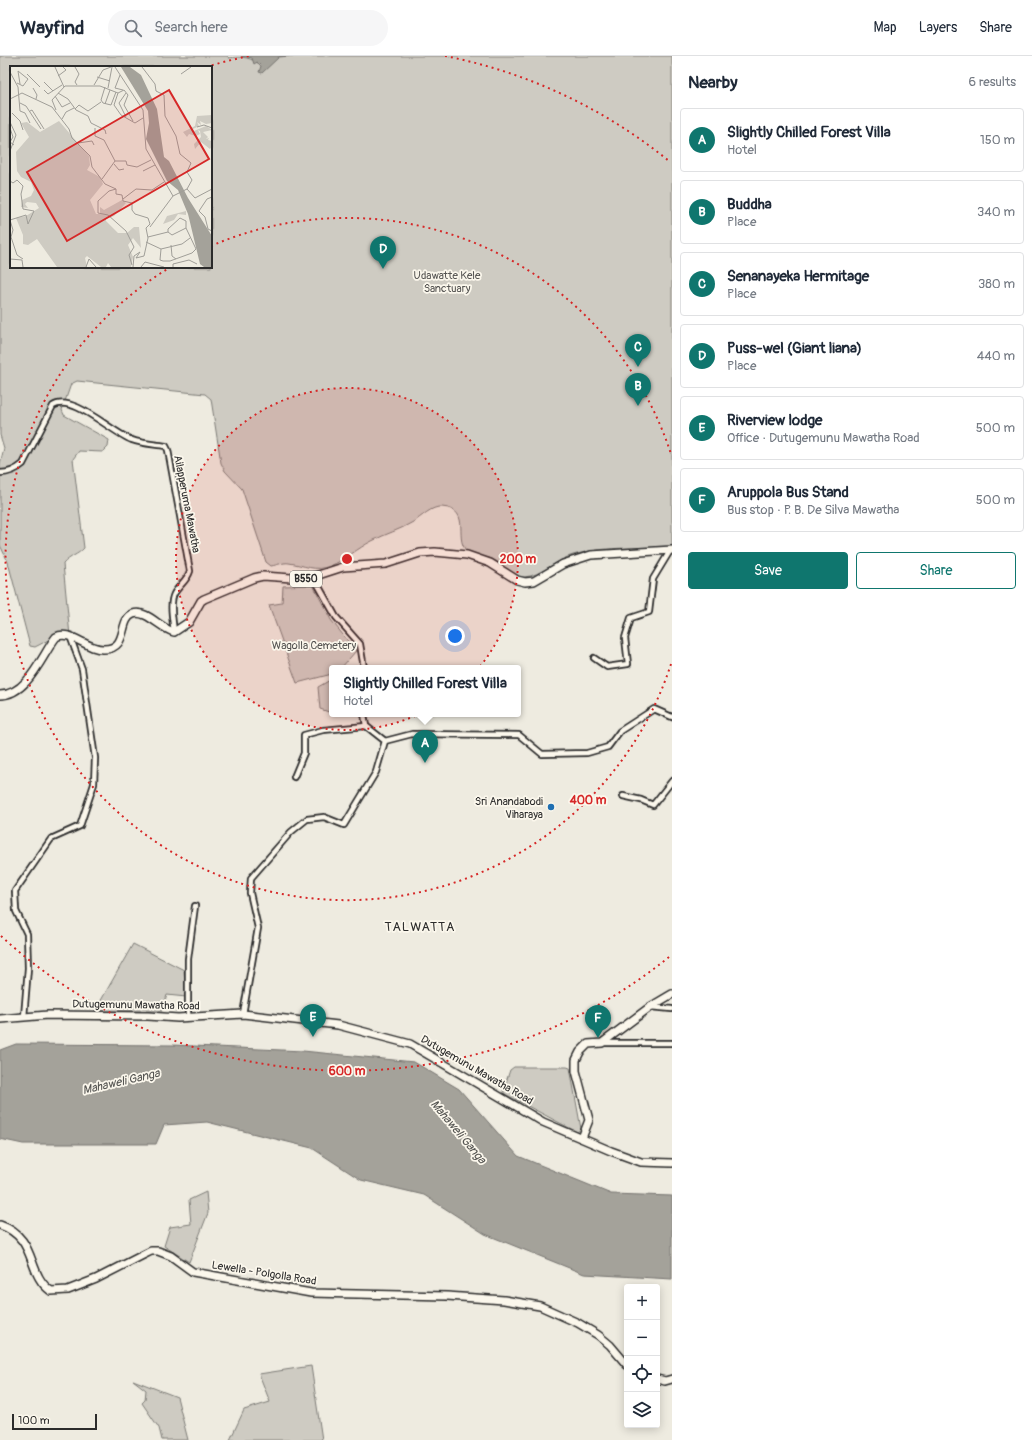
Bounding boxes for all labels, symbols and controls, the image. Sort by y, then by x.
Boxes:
search box [108,10,388,46]
text: Wayfind [20,16,84,40]
icon: search [122,17,144,39]
text: Search here [154,18,228,37]
text: Map [874,19,897,36]
text: Layers [919,19,957,36]
text: Share [979,19,1012,36]
inset map [10,66,212,268]
text: Nearby [688,72,737,93]
text: 6 results [969,74,1016,90]
text: Slightly Chilled Forest Villa [727,123,891,142]
text: A [698,132,706,148]
text: 150 m [980,132,1015,148]
text: Hotel [727,142,757,158]
text: Buddha [727,195,772,214]
text: B [698,204,706,220]
text: 340 m [977,204,1015,220]
text: Place [727,214,756,230]
pin: D [370,236,396,269]
text: Senanayeka Hermitage [727,267,869,286]
park label: Udawatte Kele Sanctuary [414,269,481,295]
text: C [698,276,706,292]
text: 380 m [978,276,1015,292]
text: Place [727,286,756,302]
pin: C [625,334,651,367]
text: Puss-wel (Giant liana) [727,339,862,358]
text: D [698,348,706,364]
text: 440 m [977,348,1015,364]
text: Place [727,358,756,374]
pin: B [625,373,651,406]
text: Riverview lodge [727,411,822,430]
text: E [699,420,705,436]
text: 500 m [976,420,1015,436]
text: Office · Dutugemunu Mawatha Road [727,430,920,446]
street label: Ailapperuma Mawatha [171,454,203,554]
text: Aruppola Bus Stand [727,483,849,502]
text: F [698,492,706,508]
text: 500 m [976,492,1015,508]
text: Bus stop · P. B. De Silva Mawatha [727,502,899,518]
centre of rings [340,552,354,566]
text: 200 m [500,552,537,567]
button: Save [688,552,848,589]
button: Share [856,552,1016,589]
road number: B550 [290,571,322,587]
your location [445,626,465,646]
park label: Wagolla Cemetery [272,639,357,652]
popup [329,665,521,717]
text: Slightly Chilled Forest Villa [343,674,507,693]
text: Hotel [343,693,373,709]
pin: A [412,730,438,763]
text: 400 m [569,793,607,808]
place label: Sri Anandabodi Viharaya [475,795,543,821]
marker: Sri Anandabodi Viharaya [546,802,556,812]
district label: TALWATTA [385,919,455,935]
street label: Dutugemunu Mawatha Road [72,997,200,1013]
pin: E [300,1004,326,1037]
pin: F [585,1005,611,1038]
street label: Dutugemunu Mawatha Road [418,1032,536,1108]
text: 600 m [329,1064,366,1079]
water label: Mahaweli Ganga [81,1066,162,1098]
water label: Mahaweli Ganga [427,1097,490,1168]
street label: Lewella - Polgolla Road [211,1258,317,1288]
map controls [624,1284,660,1428]
button: + [624,1284,660,1320]
button: − [624,1320,660,1356]
button: locate [624,1356,660,1392]
button: layers [624,1392,660,1428]
scale bar [12,1412,97,1431]
text: 100 m [18,1414,49,1427]

